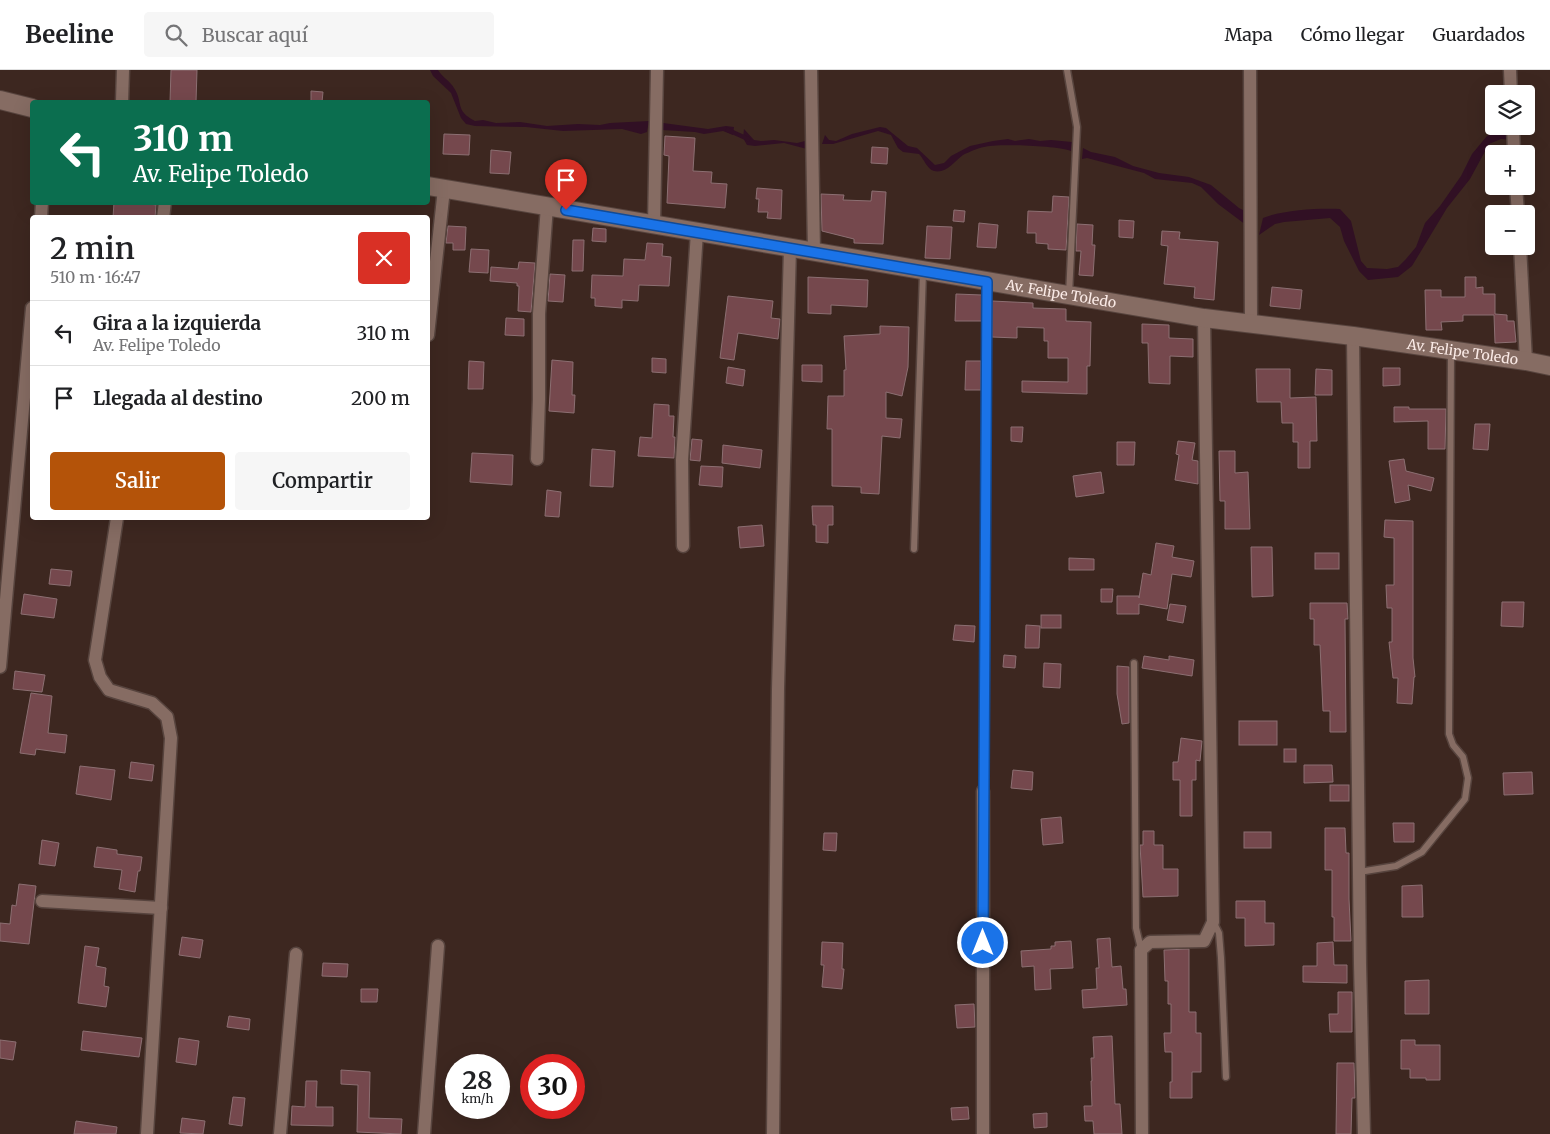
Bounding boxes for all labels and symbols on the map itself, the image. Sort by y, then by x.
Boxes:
pin [545,159,587,210]
street label: Av. Felipe Toledo [1003,275,1118,312]
street label: Av. Felipe Toledo [1405,335,1519,369]
position arrow [956,916,1008,968]
speed limit sign: 30 [520,1054,585,1119]

